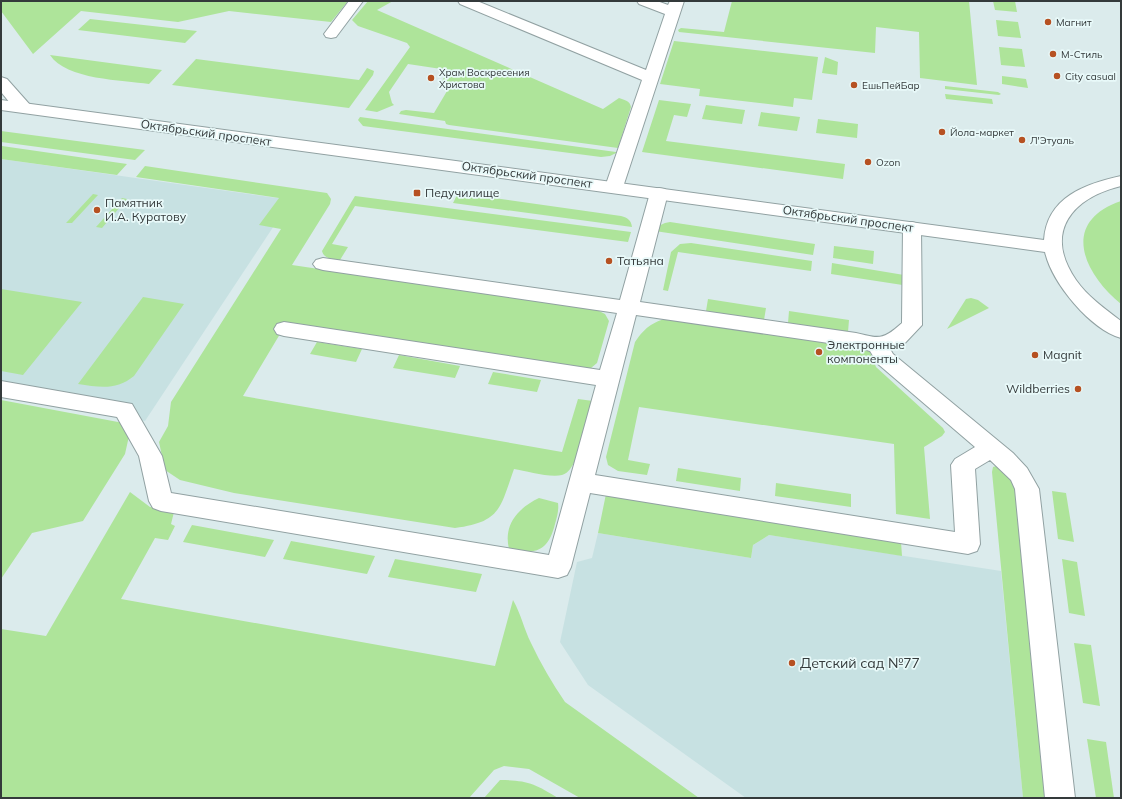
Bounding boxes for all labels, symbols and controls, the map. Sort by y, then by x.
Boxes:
place label: Магнит [1056,16,1092,29]
marker: Магнит [1043,17,1053,27]
place label: М-Стиль [1061,48,1103,61]
marker: М-Стиль [1048,49,1058,59]
place label: Храм Воскресения Христова [439,66,530,91]
place label: City сasual [1065,70,1116,83]
marker: City сasual [1052,71,1062,81]
marker: Храм Воскресения Христова [426,73,436,83]
place label: ЕшьПейБар [862,79,920,92]
marker: ЕшьПейБар [849,80,859,90]
street label: Октябрьский проспект [140,116,273,149]
place label: Йола-маркет [950,126,1014,139]
marker: Йола-маркет [937,127,947,137]
place label: Л'Этуаль [1030,134,1075,147]
marker: Л'Этуаль [1017,135,1027,145]
place label: Ozon [876,156,901,169]
marker: Ozon [863,157,873,167]
street label: Октябрьский проспект [461,158,594,191]
place label: Педучилище [425,185,500,200]
marker: Педучилище [412,188,422,198]
place label: Памятник И.А. Куратову [105,195,187,224]
street label: Октябрьский проспект [782,202,915,235]
marker: Памятник И.А. Куратову [92,205,102,215]
place label: Татьяна [617,253,664,268]
marker: Татьяна [604,256,614,266]
place label: Электронные компоненты [827,337,905,366]
marker: Электронные компоненты [814,347,824,357]
place label: Magnit [1043,347,1082,362]
marker: Magnit [1030,350,1040,360]
place label: Wildberries [1006,381,1070,396]
marker: Wildberries [1073,384,1083,394]
place label: Детский сад №77 [800,654,920,672]
marker: Детский сад №77 [787,658,797,668]

